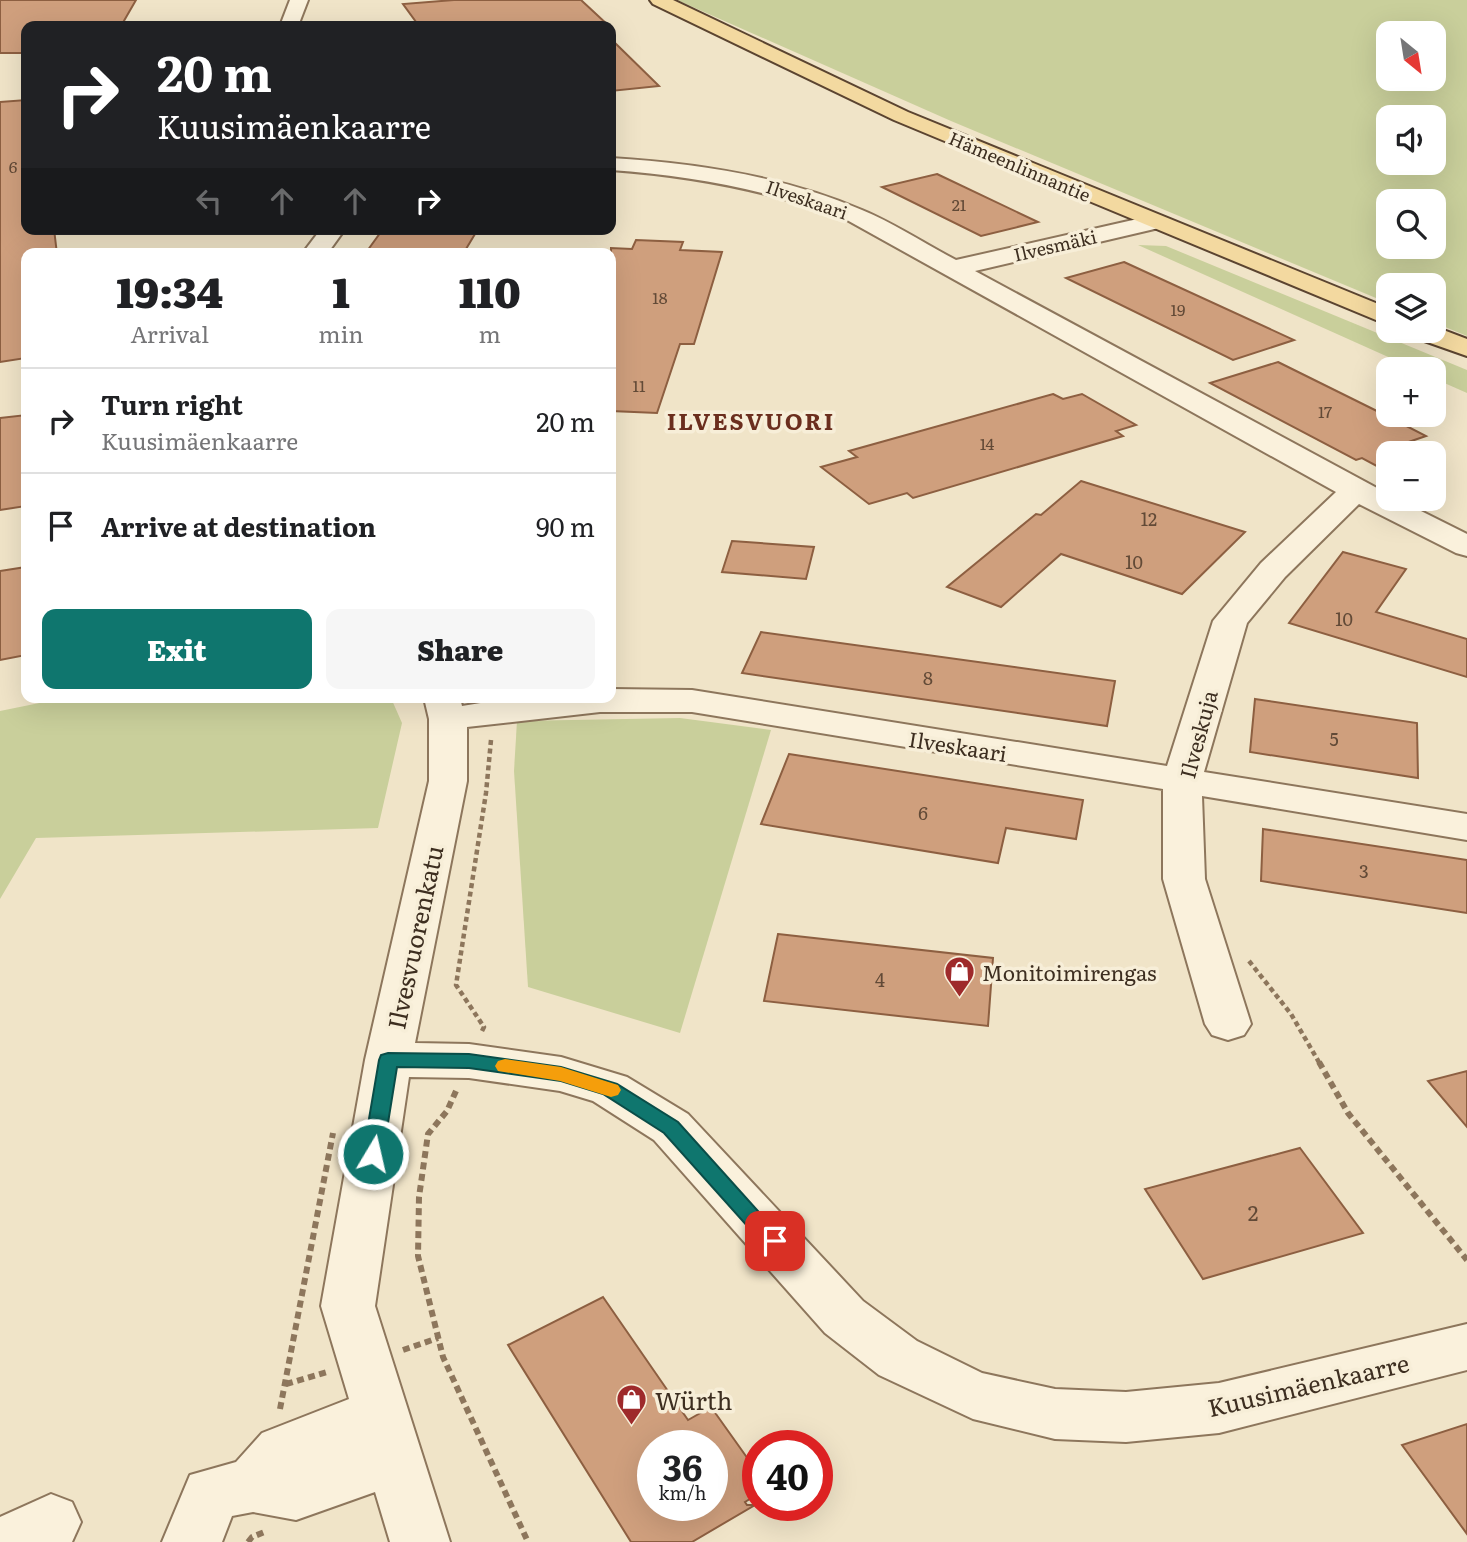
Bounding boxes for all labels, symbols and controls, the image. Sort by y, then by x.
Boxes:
north arrow [1376,21,1446,91]
map controls [1376,21,1446,511]
text: 20 m [157,34,272,107]
icon: right [42,49,133,140]
text: Kuusimäenkaarre [157,101,431,149]
button: sound [1376,105,1446,175]
street label: Hämeenlinnantie [945,124,1095,208]
house number: 6 [9,154,18,178]
street label: Ilveskaari [762,172,852,226]
icon: left [190,182,228,220]
icon: ahead [263,182,301,220]
icon: ahead [336,182,374,220]
icon: right [409,182,447,220]
button: search [1376,189,1446,259]
house number: 21 [952,192,967,216]
street label: Ilvesmäki [1011,222,1099,268]
text: 19:34 [116,259,223,321]
text: 1 [332,259,350,321]
text: 110 [459,259,521,321]
button: layers [1376,273,1446,343]
house number: 18 [652,285,668,309]
house number: 19 [1171,297,1185,321]
text: Arrival [130,316,209,350]
text: min [318,316,364,350]
text: m [479,316,501,350]
button: + [1376,357,1446,427]
house number: 11 [632,373,646,397]
text: Turn right [101,384,243,423]
house number: 17 [1318,399,1332,423]
text: 20 m [536,401,595,440]
icon: right [42,402,80,440]
district label: ILVESVUORI [667,403,835,437]
text: Kuusimäenkaarre [101,423,298,457]
house number: 14 [980,431,995,455]
button: − [1376,441,1446,511]
house number: 12 [1141,505,1157,532]
text: Arrive at destination [101,506,376,545]
text: 90 m [536,506,595,545]
icon: arrive [42,507,80,545]
house number: 10 [1125,548,1143,575]
house number: 10 [1335,605,1353,632]
button: Exit [42,609,312,689]
button: Share [326,609,595,689]
house number: 8 [923,664,933,691]
street label: Ilveskuja [1170,686,1224,782]
street label: Ilveskaari [907,722,1009,768]
house number: 5 [1329,725,1339,752]
house number: 6 [918,799,928,826]
street label: Ilvesvuorenkatu [377,842,451,1032]
house number: 3 [1359,857,1369,884]
shop icon: Monitoimirengas [942,954,976,998]
place label: Monitoimirengas [982,956,1157,987]
house number: 4 [875,966,885,993]
position arrow [336,1117,410,1191]
house number: 2 [1248,1196,1258,1227]
pin [745,1211,805,1271]
icon: arrive [756,1222,794,1260]
street label: Kuusimäenkaarre [1204,1344,1412,1424]
shop icon: Würth [615,1382,649,1426]
place label: Würth [655,1382,733,1417]
speed limit sign: 40 [742,1430,833,1521]
text: 36 [663,1440,702,1492]
text: km/h [659,1479,706,1506]

